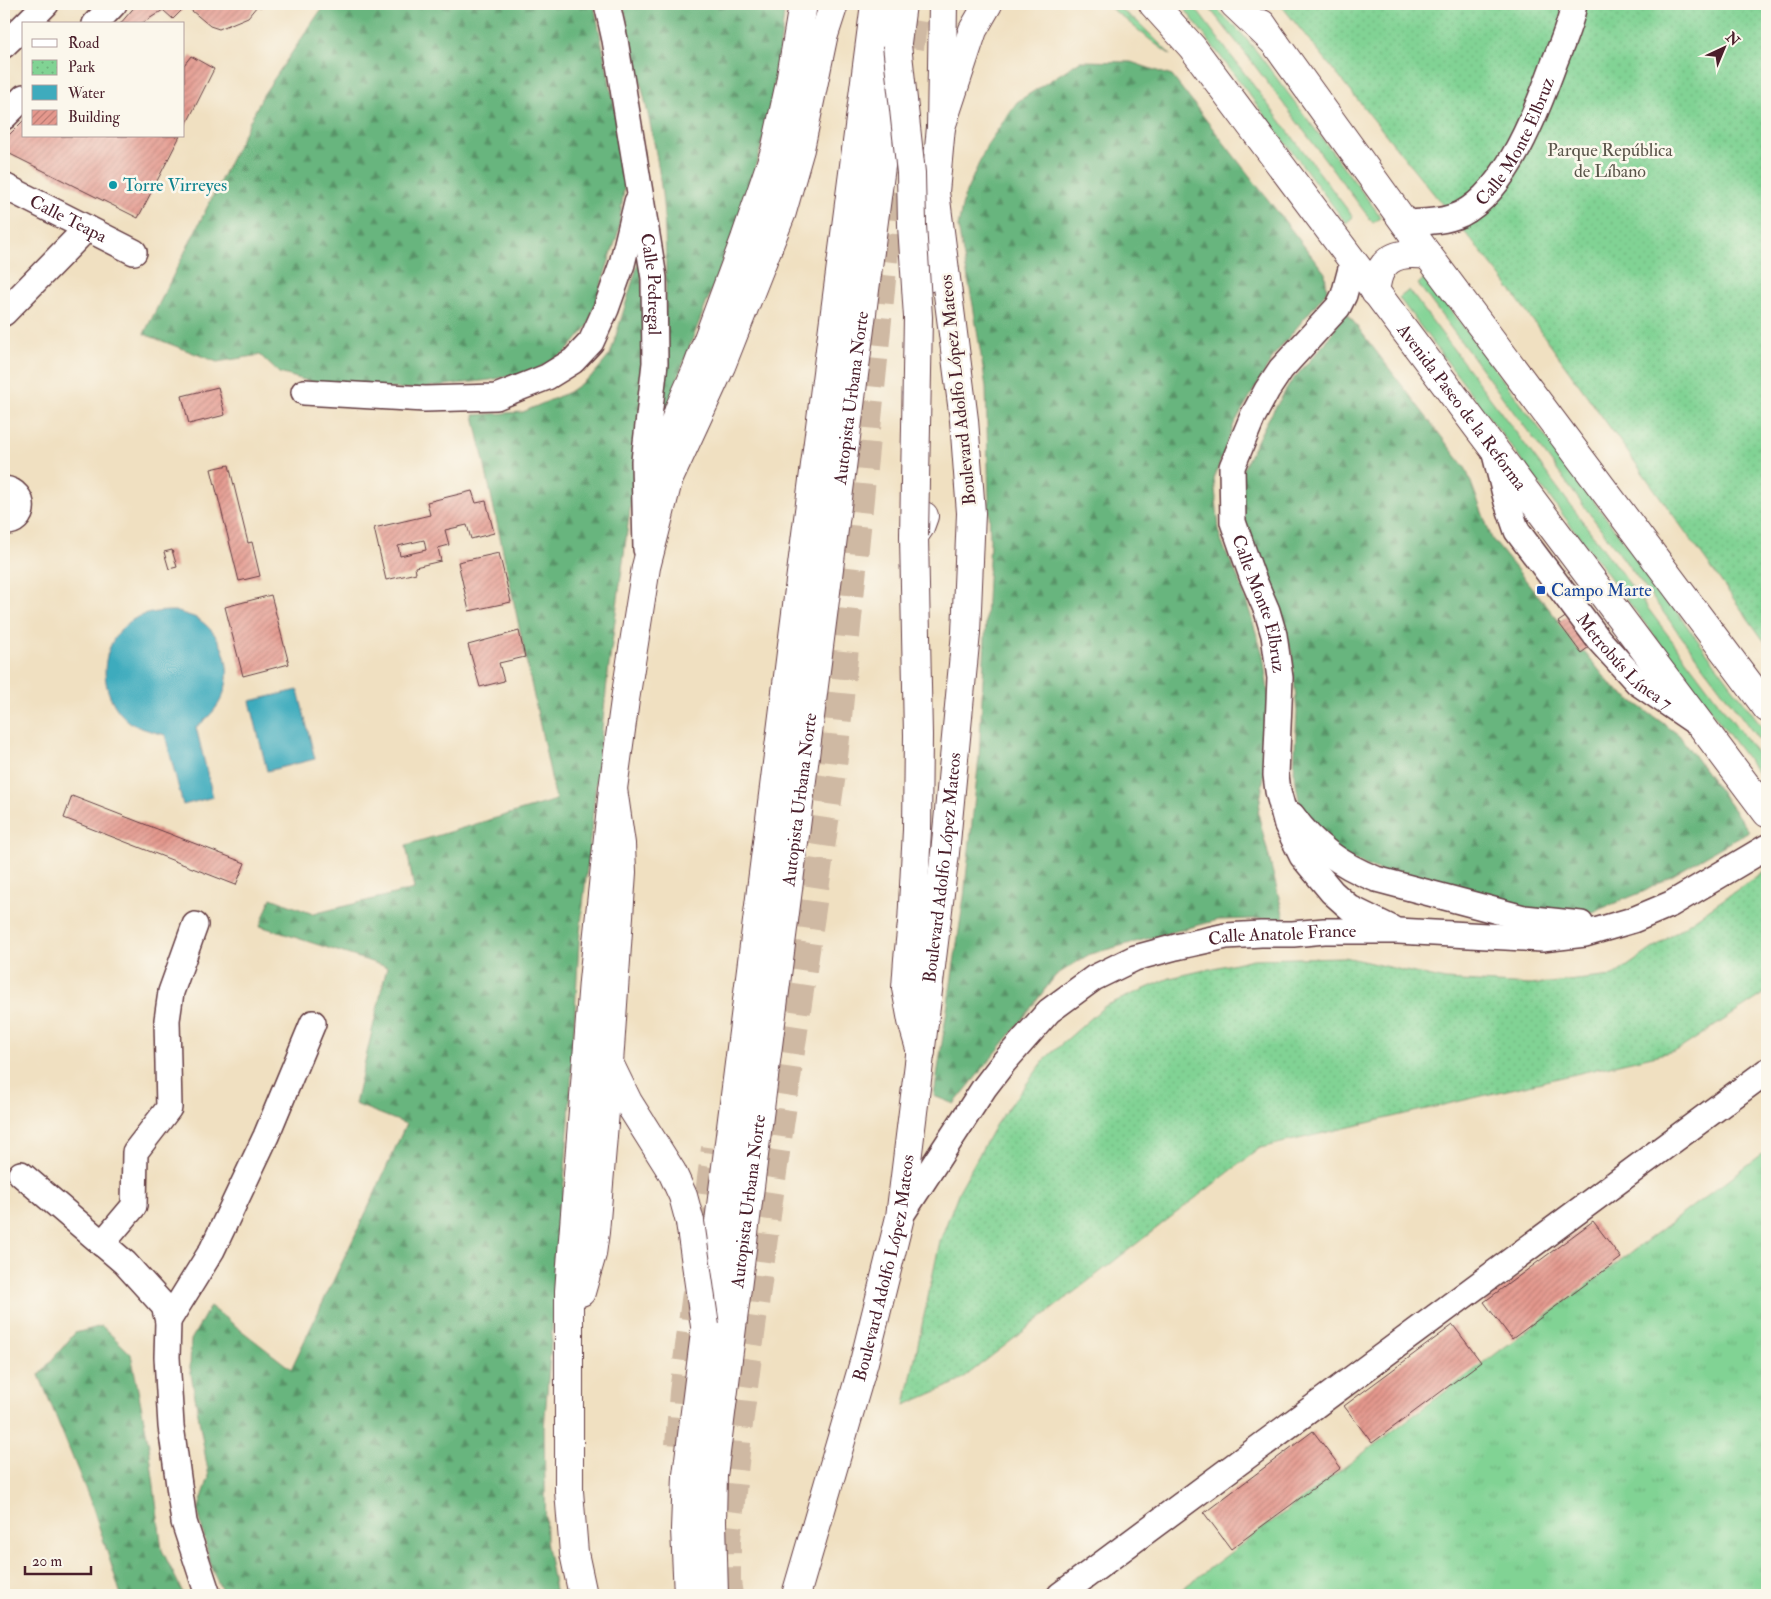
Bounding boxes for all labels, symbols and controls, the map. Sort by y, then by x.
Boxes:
legend [22,22,185,138]
north arrow [1698,22,1748,72]
text: N [1722,28,1743,50]
text: Road [68,34,100,53]
text: Park [68,58,95,77]
street label: Calle Monte Elbruz [1470,74,1560,211]
text: Water [67,84,105,103]
text: Building [68,108,120,127]
park label: Parque República de Líbano [1547,139,1673,183]
place label: Torre Virreyes [123,174,227,197]
marker: Torre Virreyes [107,179,119,191]
street label: Calle Teapa [26,189,111,248]
street label: Calle Pedregal [635,231,666,336]
street label: Boulevard Adolfo López Mateos [934,274,982,506]
street label: Autopista Urbana Norte [828,309,874,487]
street label: Avenida Paseo de la Reforma [1391,318,1533,495]
street label: Calle Monte Elbruz [1227,532,1291,675]
place label: Campo Marte [1551,579,1652,602]
marker: Campo Marte [1535,584,1547,596]
street label: Metrobús Línea 7 [1571,609,1677,715]
street label: Autopista Urbana Norte [777,711,822,889]
street label: Boulevard Adolfo López Mateos [918,751,966,984]
street label: Calle Anatole France [1206,919,1357,951]
street label: Autopista Urbana Norte [726,1113,771,1290]
street label: Boulevard Adolfo López Mateos [847,1153,919,1384]
scale bar [25,1544,91,1576]
text: 20 m [32,1552,62,1571]

